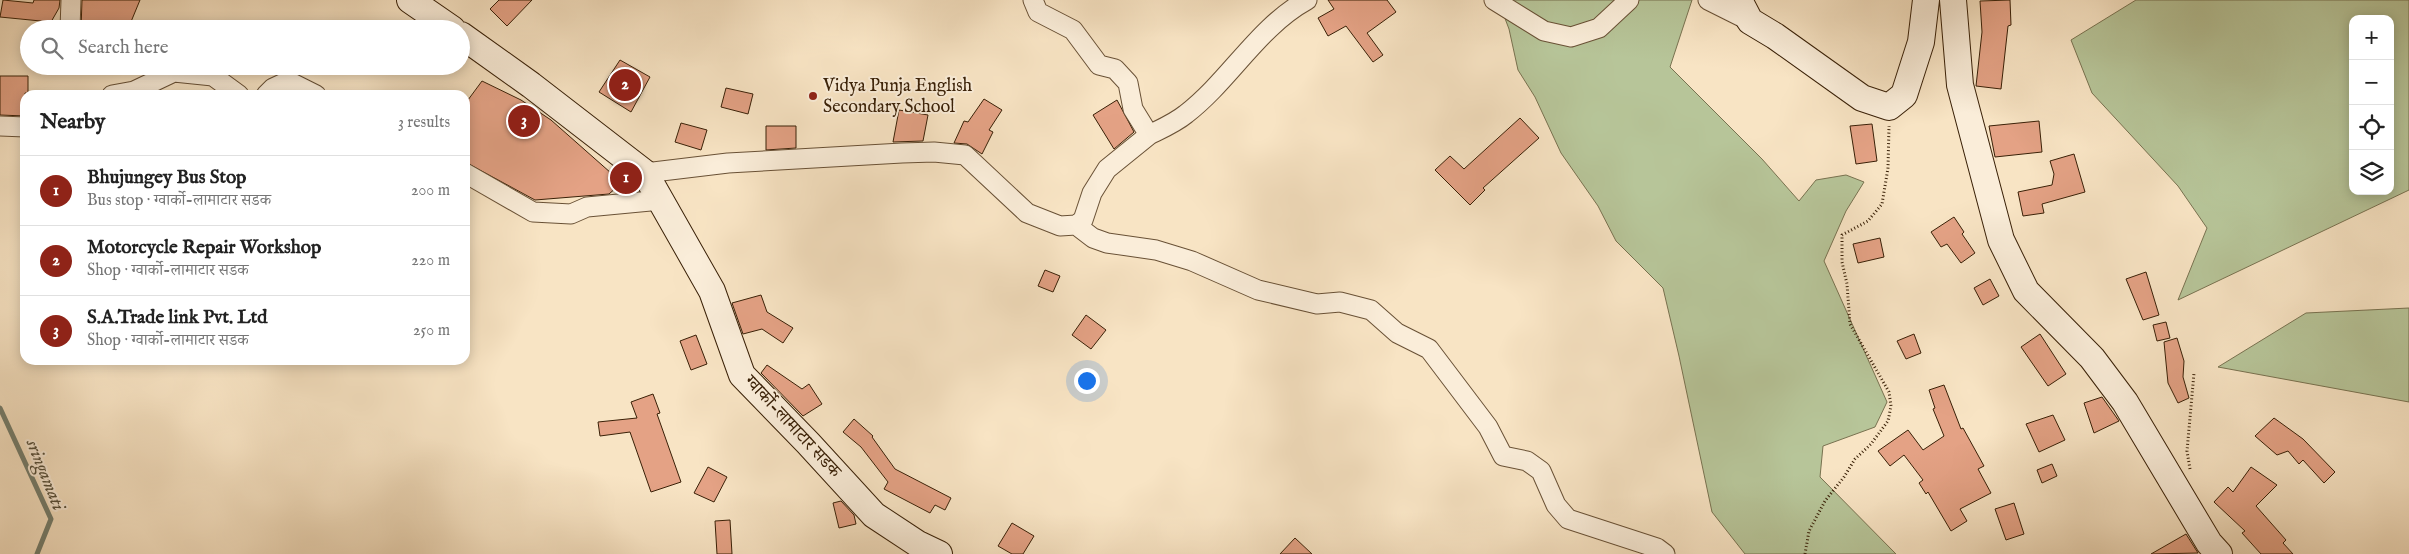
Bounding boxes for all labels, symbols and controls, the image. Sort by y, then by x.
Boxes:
map controls [2349,15,2394,195]
button: + [2349,15,2394,60]
search box [20,20,470,75]
icon: search [38,34,66,62]
text: Search here [78,36,169,60]
button: − [2349,60,2394,105]
pin: 2 [609,66,641,104]
place label: Vidya Punja English Secondary School [822,75,973,119]
marker: Vidya Punja English Secondary School [807,90,819,102]
pin: 3 [508,102,540,140]
button: locate [2349,105,2394,150]
text: Nearby [40,109,105,136]
text: 3 results [398,113,450,133]
button: layers [2349,150,2394,195]
pin: 1 [610,159,642,197]
text: Bhujungey Bus Stop [87,166,246,190]
text: 1 [53,181,59,201]
text: 200 m [411,181,450,201]
text: Bus stop · ग्वार्को-लामाटार सडक [87,191,271,211]
text: Motorcycle Repair Workshop [87,236,321,260]
text: 2 [52,251,60,271]
text: 220 m [411,251,450,271]
text: Shop · ग्वार्को-लामाटार सडक [87,261,249,281]
text: S.A.Trade link Pvt. Ltd [87,306,267,330]
text: 3 [53,321,59,341]
text: 250 m [413,321,450,341]
text: Shop · ग्वार्को-लामाटार सडक [87,331,249,351]
your location [1074,368,1100,394]
street label: ग्वार्को-लामाटार सडक [738,370,846,484]
water label: sringamati [19,435,71,516]

